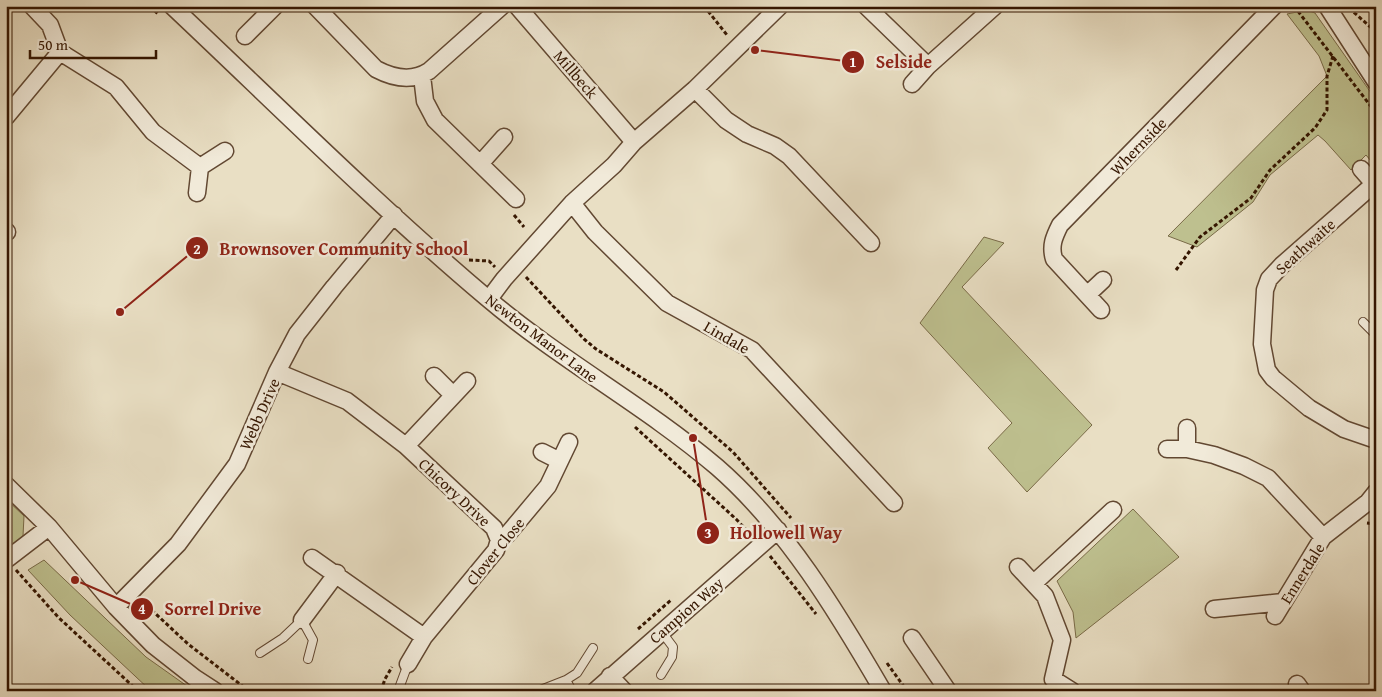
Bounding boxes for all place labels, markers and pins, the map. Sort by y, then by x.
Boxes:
callout: Selside [841,46,942,79]
callout: Brownsover Community School [185,232,478,265]
callout: Hollowell Way [695,517,852,550]
callout: Sorrel Drive [130,592,272,625]

